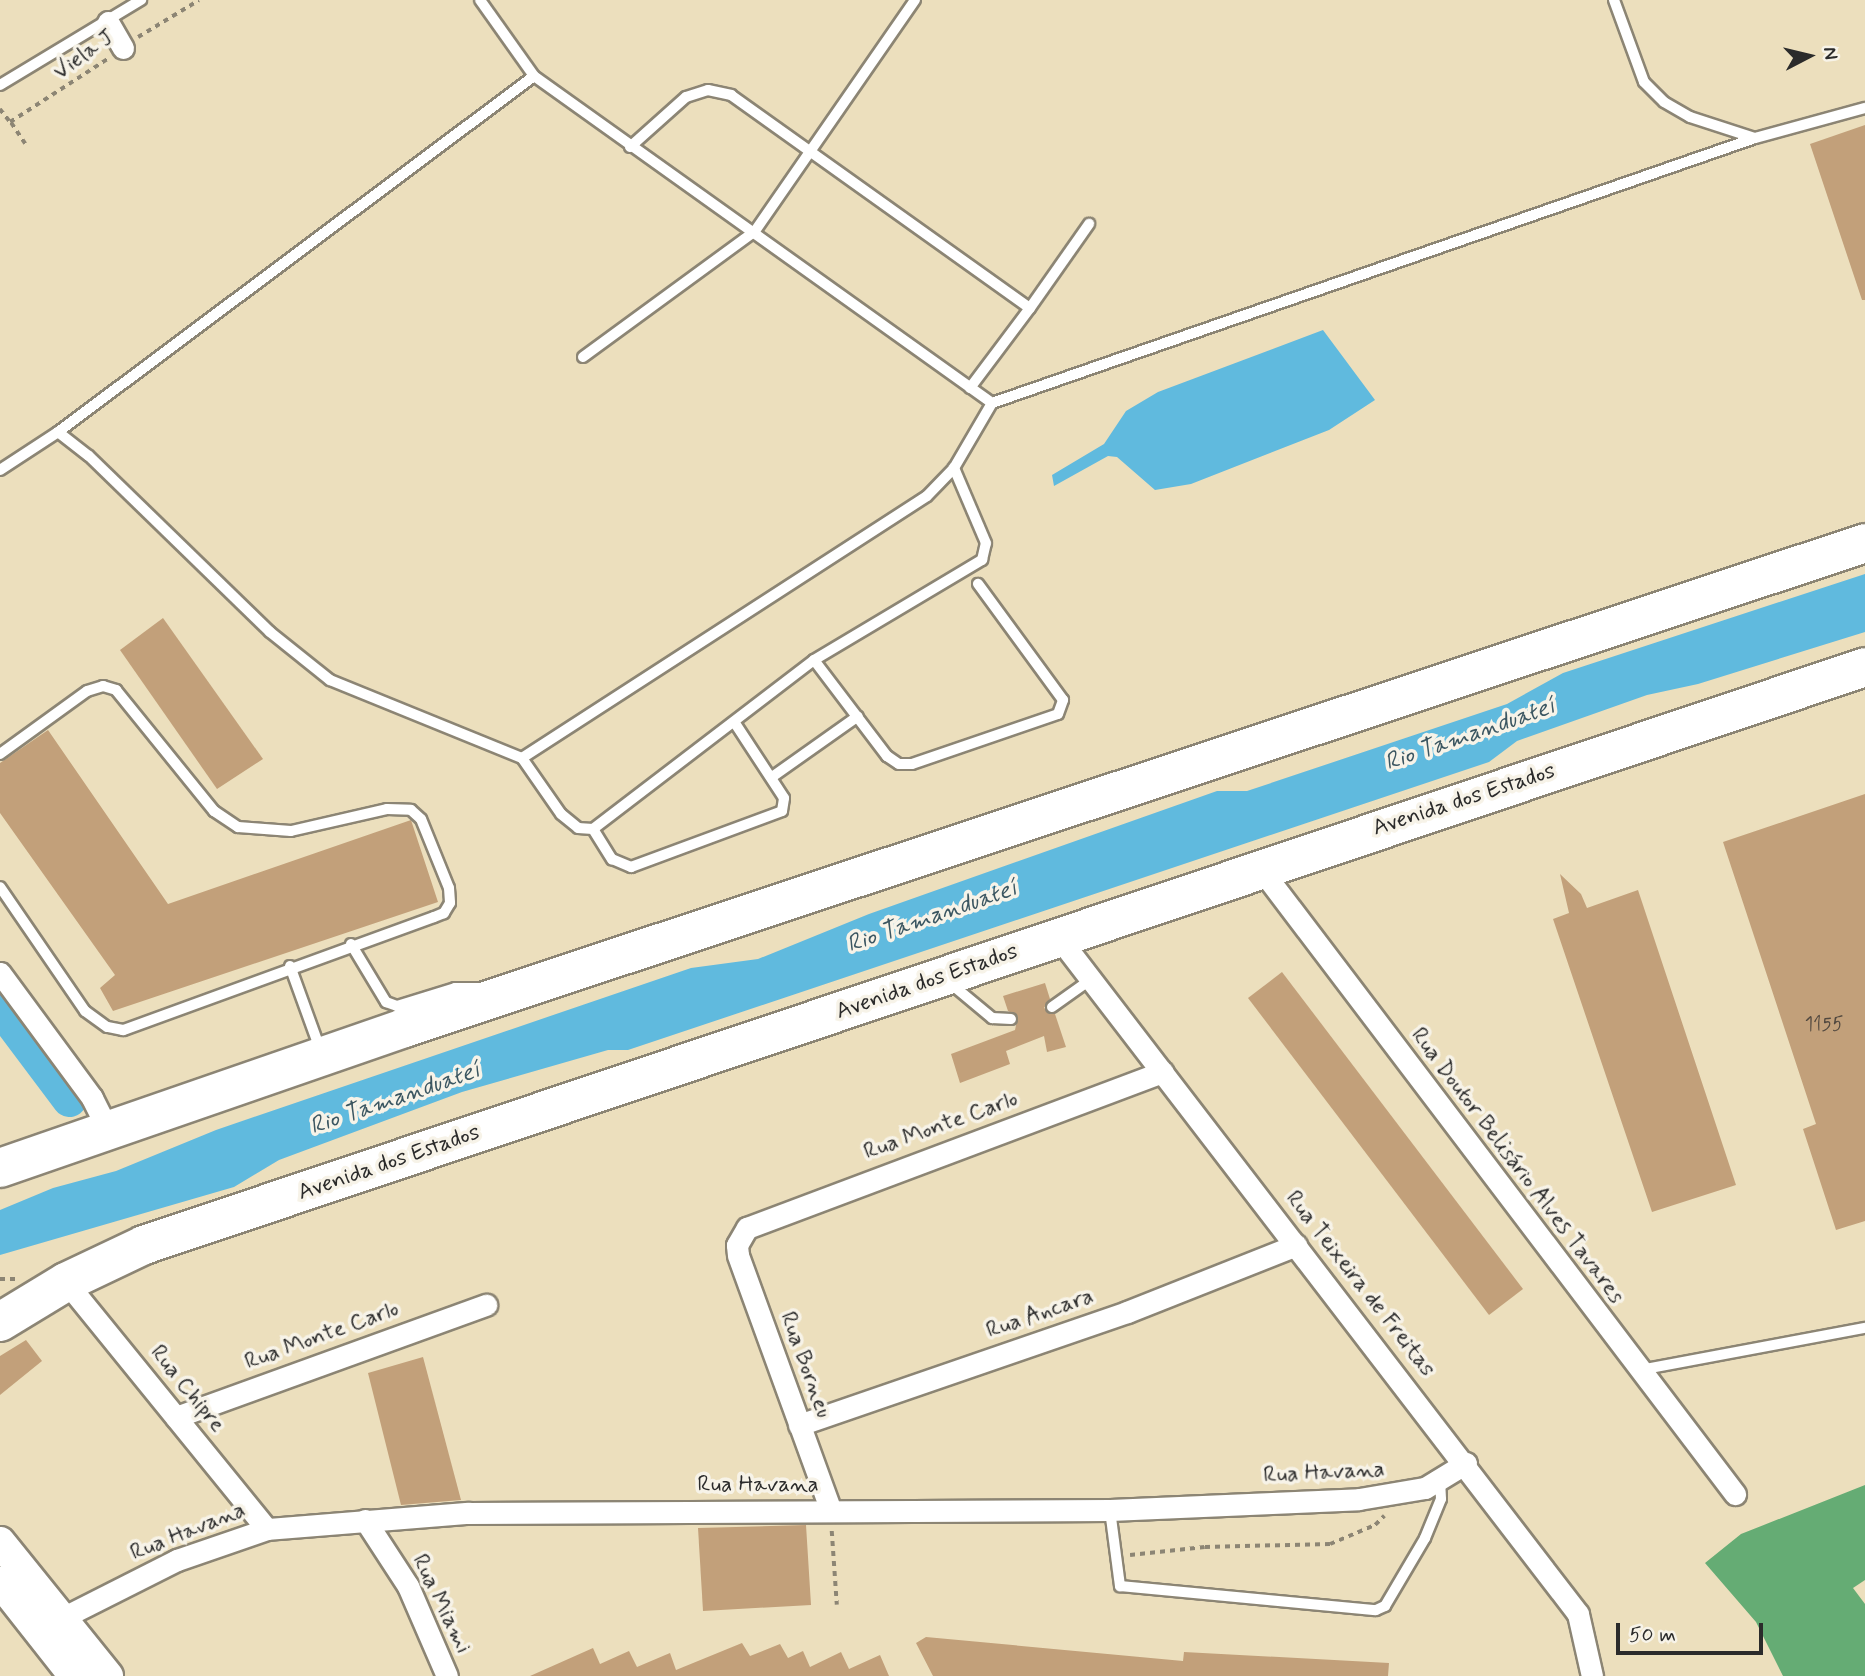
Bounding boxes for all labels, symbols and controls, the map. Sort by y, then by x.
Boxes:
north arrow [1774,21,1844,91]
street label: Viela J [48,23,120,87]
text: N [1817,46,1844,61]
water label: Rio Tamanduateí [1383,693,1557,777]
street label: Avenida dos Estados [1369,757,1559,843]
water label: Rio Tamanduateí [845,875,1019,959]
street label: Avenida dos Estados [832,938,1022,1026]
house number: 1155 [1805,1014,1843,1036]
street label: Rua Doutor Belisário Alves Tavares [1407,1026,1627,1306]
water label: Rio Tamanduateí [308,1057,482,1141]
street label: Rua Monte Carlo [860,1085,1022,1167]
street label: Avenida dos Estados [294,1119,484,1207]
street label: Rua Teixeira de Freitas [1279,1186,1441,1382]
street label: Rua Ancara [982,1282,1098,1346]
street label: Rua Monte Carlo [241,1295,403,1377]
street label: Rua Borneu [772,1306,838,1424]
street label: Rua Chipre [144,1340,230,1438]
street label: Rua Havana [1263,1456,1385,1490]
street label: Rua Havana [697,1471,819,1499]
street label: Rua Havana [126,1496,250,1568]
street label: Rua Miami [406,1551,476,1657]
scale bar [1620,1610,1767,1654]
text: 50 m [1629,1621,1676,1649]

